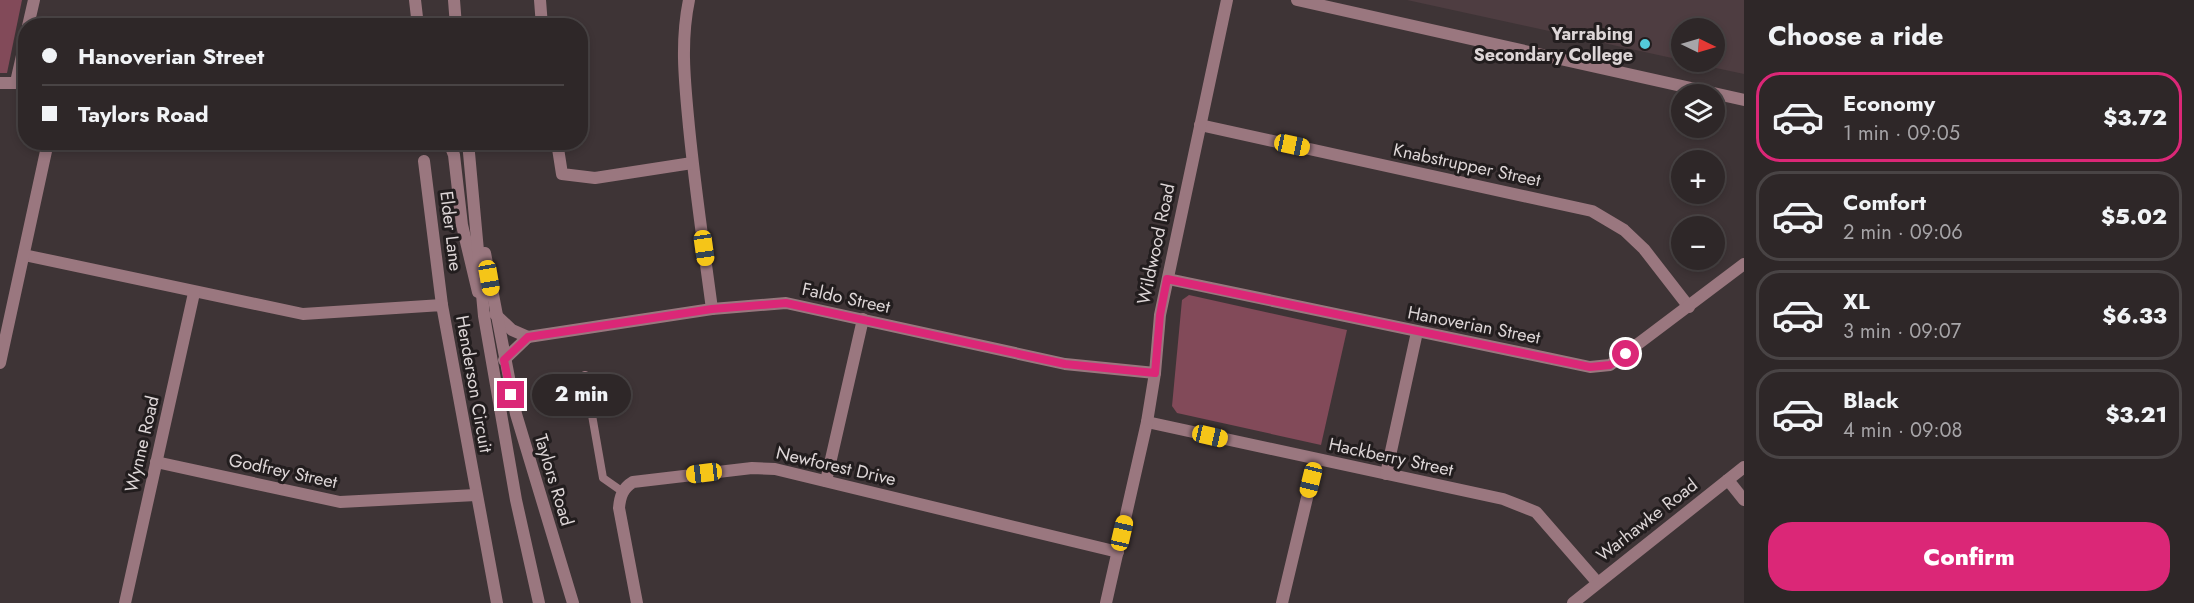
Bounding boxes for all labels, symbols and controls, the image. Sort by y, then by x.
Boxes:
text: Choose a ride [1768,16,1943,55]
north arrow [1671,18,1725,72]
map controls [1671,18,1725,270]
place label: Yarrabing Secondary College [1473,21,1633,68]
marker: Yarrabing Secondary College [1638,37,1652,51]
text: Hanoverian Street [78,40,264,72]
button: layers [1671,84,1725,138]
text: Economy [1843,87,1935,119]
icon: car [1771,90,1825,144]
text: Taylors Road [78,98,209,130]
text: $3.72 [2103,101,2167,133]
text: 1 min · 09:05 [1843,119,1960,148]
car [1273,132,1311,158]
street label: Knabstrupper Street [1391,137,1544,193]
button: + [1671,150,1725,204]
street label: Wildwood Road [1130,181,1182,307]
text: Comfort [1843,186,1926,218]
street label: Elder Lane [433,189,469,273]
icon: car [1771,189,1825,243]
text: $5.02 [2101,200,2167,232]
button: − [1671,216,1725,270]
text: 2 min · 09:06 [1843,218,1963,247]
car [693,229,715,267]
car [477,259,501,297]
street label: Faldo Street [799,276,893,320]
text: XL [1843,285,1870,317]
icon: car [1771,288,1825,342]
street label: Hanoverian Street [1405,299,1543,351]
text: $6.33 [2102,299,2167,331]
street label: Henderson Circuit [449,313,499,455]
text: 3 min · 09:07 [1843,317,1961,346]
route start [1612,340,1639,367]
callout: 2 min [532,374,631,416]
text: 2 min [555,380,608,409]
route end [497,381,524,408]
text: Black [1843,384,1899,416]
icon: car [1771,387,1825,441]
street label: Wynne Road [118,393,166,495]
text: $3.21 [2105,398,2167,430]
text: 4 min · 09:08 [1843,416,1962,445]
car [1190,423,1230,449]
street label: Taylors Road [528,431,580,529]
street label: Hackberry Street [1326,431,1456,483]
street label: Newforest Drive [773,440,899,492]
street label: Godfrey Street [226,447,340,495]
car [1298,460,1324,500]
car [685,462,723,484]
street label: Warhawke Road [1591,472,1703,568]
car [1109,513,1135,553]
button: Confirm [1768,522,2170,591]

